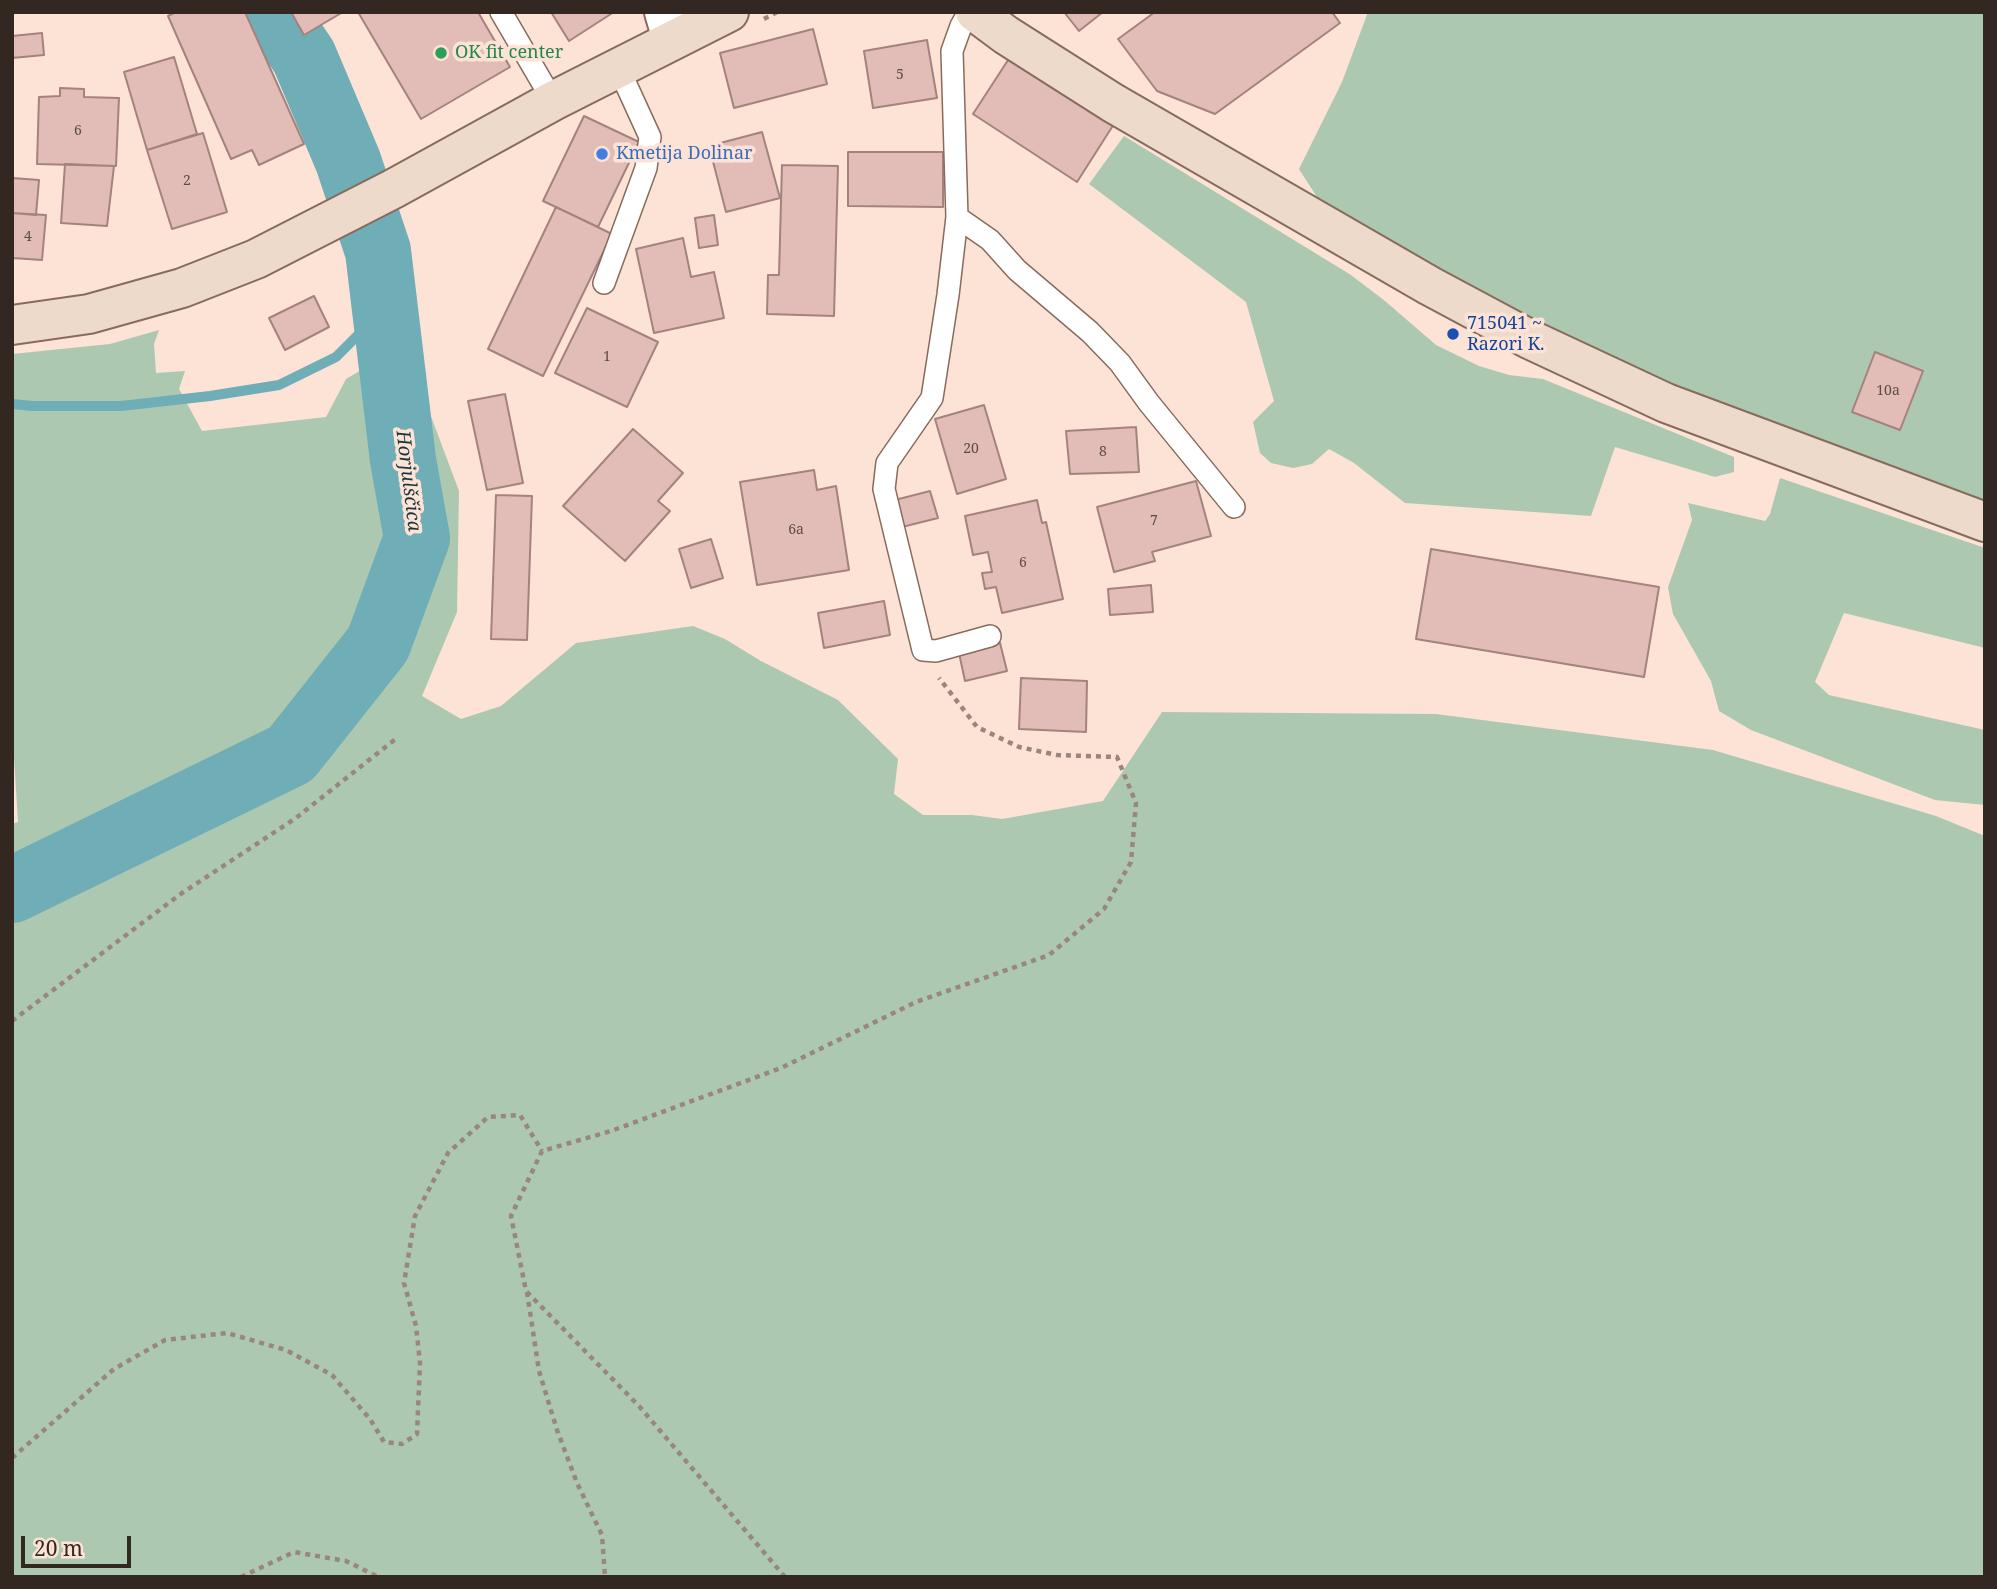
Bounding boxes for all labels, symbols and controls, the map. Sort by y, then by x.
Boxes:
place label: OK fit center [455,42,563,64]
marker: OK fit center [433,45,449,61]
house number: 5 [896,67,904,83]
house number: 6 [74,123,82,139]
place label: Kmetija Dolinar [616,143,753,165]
marker: Kmetija Dolinar [594,146,610,162]
house number: 2 [183,173,191,189]
house number: 4 [24,229,32,245]
place label: 715041 ~ Razori K. [1467,313,1545,356]
marker: 715041 ~ Razori K. [1445,326,1461,342]
house number: 1 [603,349,611,365]
house number: 10a [1876,383,1900,399]
water label: Horjulščica [390,429,426,533]
house number: 20 [963,441,979,457]
house number: 8 [1099,444,1107,460]
house number: 7 [1150,513,1158,529]
house number: 6a [788,522,804,538]
house number: 6 [1019,555,1027,571]
scale bar [24,1522,135,1566]
text: 20 m [34,1534,83,1562]

